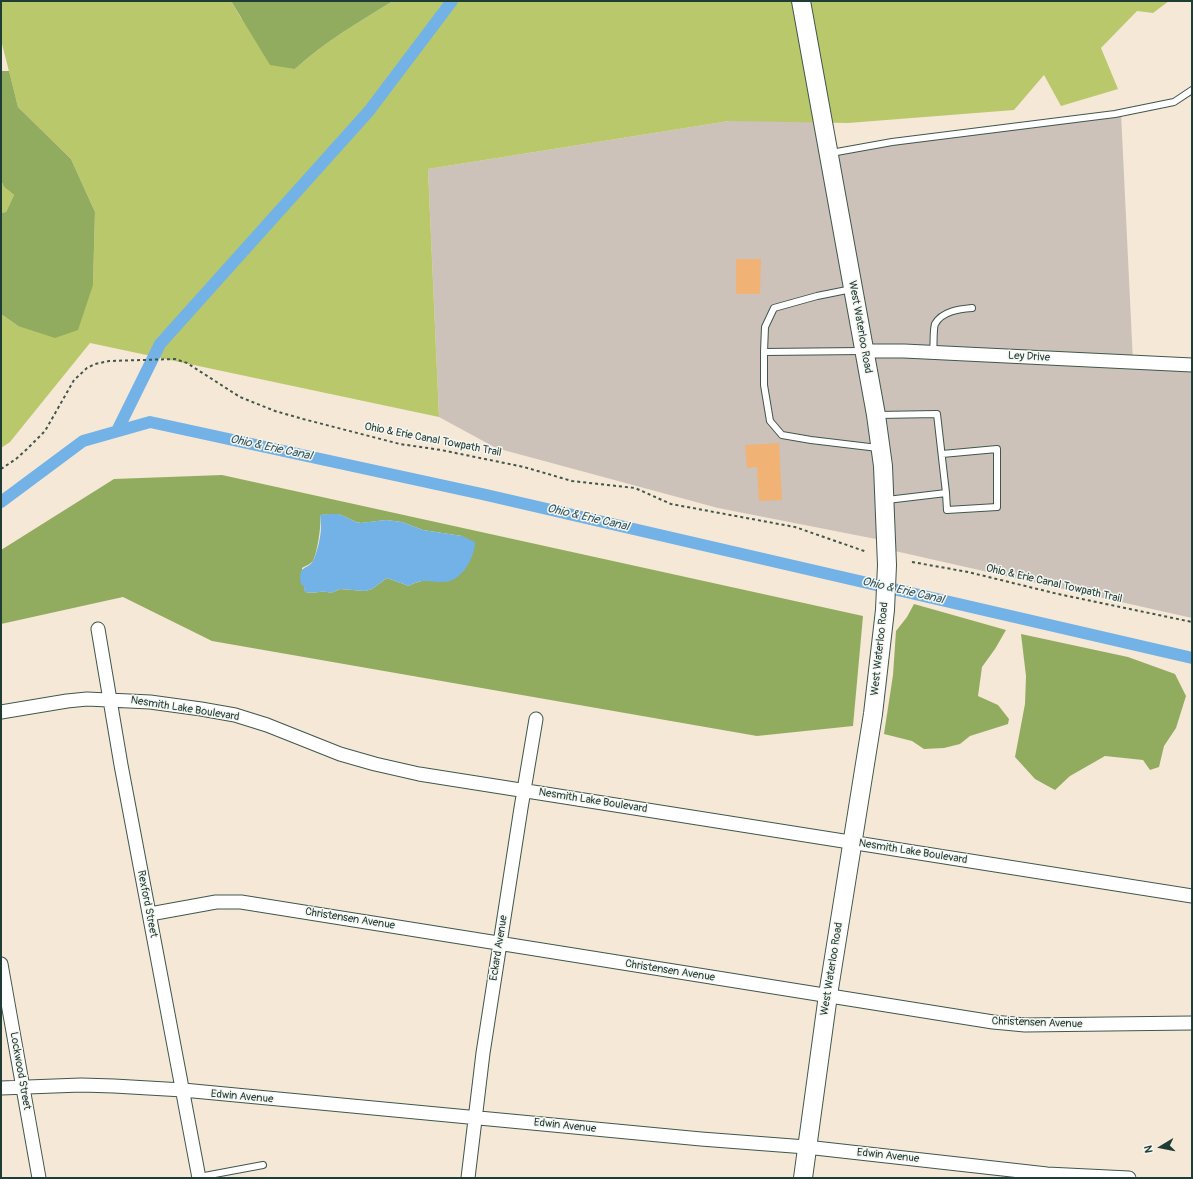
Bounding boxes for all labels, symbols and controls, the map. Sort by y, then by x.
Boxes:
street label: West Waterloo Road [845,280,875,374]
street label: Ley Drive [1008,349,1050,365]
street label: Ohio & Erie Canal Towpath Trail [363,420,503,460]
water label: Ohio & Erie Canal [229,432,313,464]
water label: Ohio & Erie Canal [546,502,630,534]
street label: Ohio & Erie Canal Towpath Trail [985,562,1123,606]
water label: Ohio & Erie Canal [861,575,945,607]
street label: West Waterloo Road [869,602,891,696]
street label: Nesmith Lake Boulevard [130,694,240,724]
street label: Nesmith Lake Boulevard [538,786,648,816]
street label: Nesmith Lake Boulevard [858,837,968,867]
street label: Rexford Street [134,869,160,939]
street label: Christensen Avenue [304,905,396,933]
street label: Eckard Avenue [487,914,511,982]
street label: West Waterloo Road [818,921,846,1017]
street label: Christensen Avenue [624,957,716,985]
street label: Christensen Avenue [991,1015,1083,1031]
street label: Lockwood Street [7,1031,33,1111]
street label: Edwin Avenue [210,1088,274,1106]
street label: Edwin Avenue [533,1116,597,1136]
north arrow [1141,1127,1181,1167]
text: N [1142,1144,1156,1154]
street label: Edwin Avenue [856,1146,920,1166]

